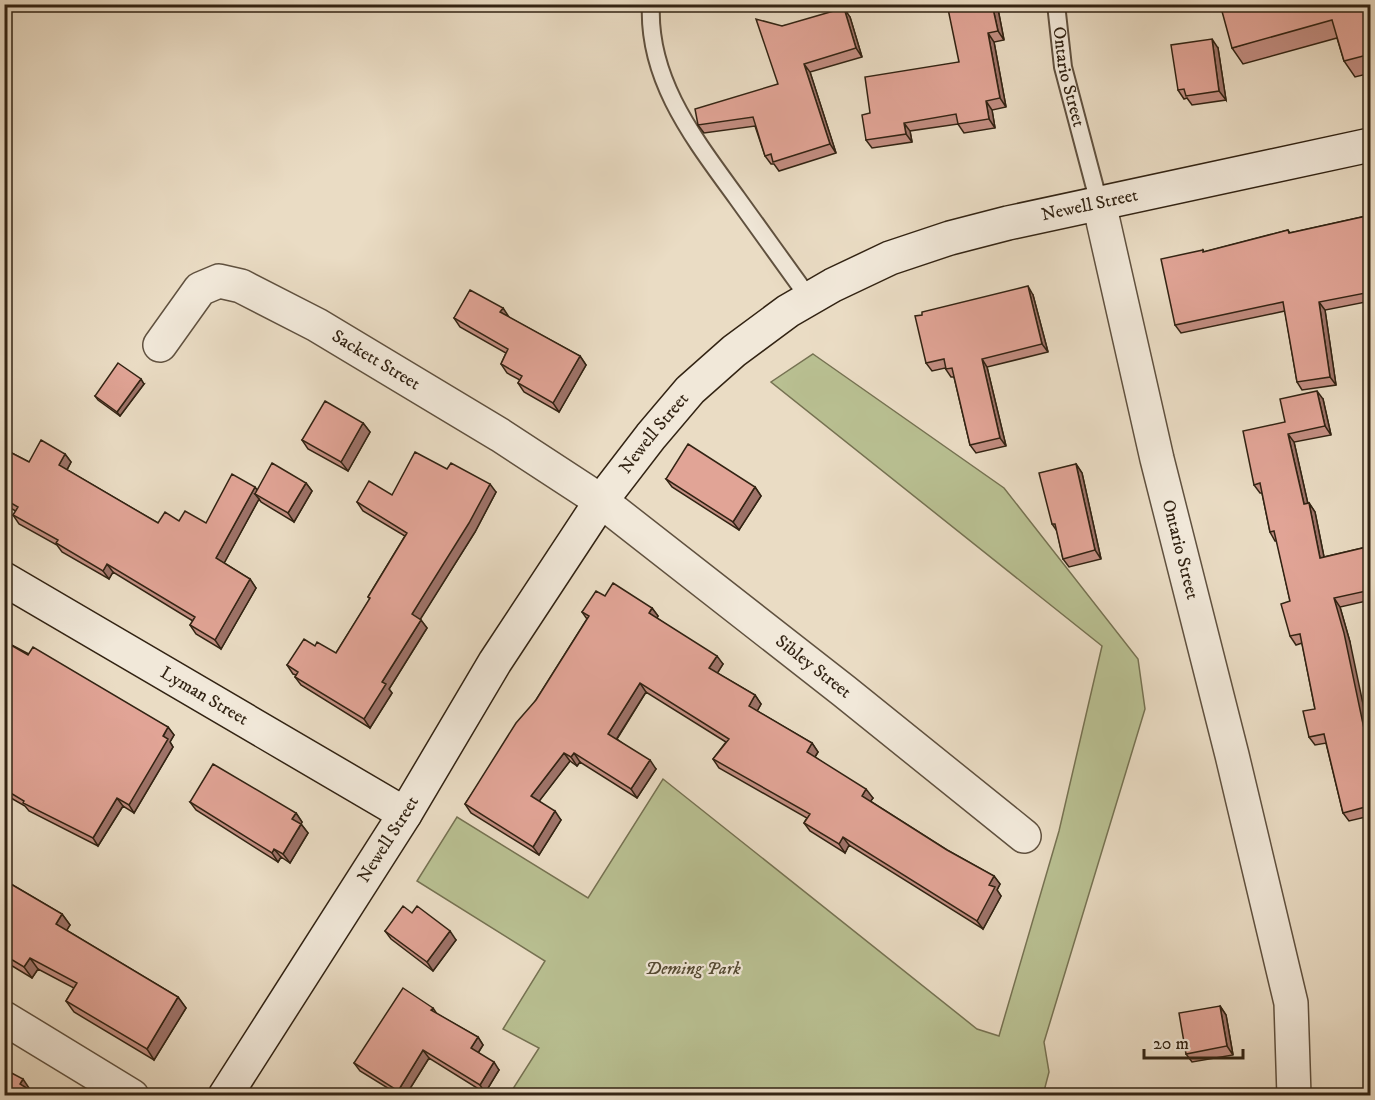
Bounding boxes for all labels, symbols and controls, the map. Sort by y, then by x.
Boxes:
street label: Ontario Street [1048,26,1089,130]
street label: Newell Street [1039,184,1140,226]
street label: Sackett Street [328,325,424,395]
street label: Newell Street [615,388,694,478]
street label: Ontario Street [1157,497,1203,602]
street label: Sibley Street [771,630,856,704]
street label: Lyman Street [156,662,252,731]
street label: Newell Street [353,792,424,887]
park label: Deming Park [645,958,741,980]
scale bar [1144,1022,1243,1060]
text: 20 m [1153,1033,1189,1055]

